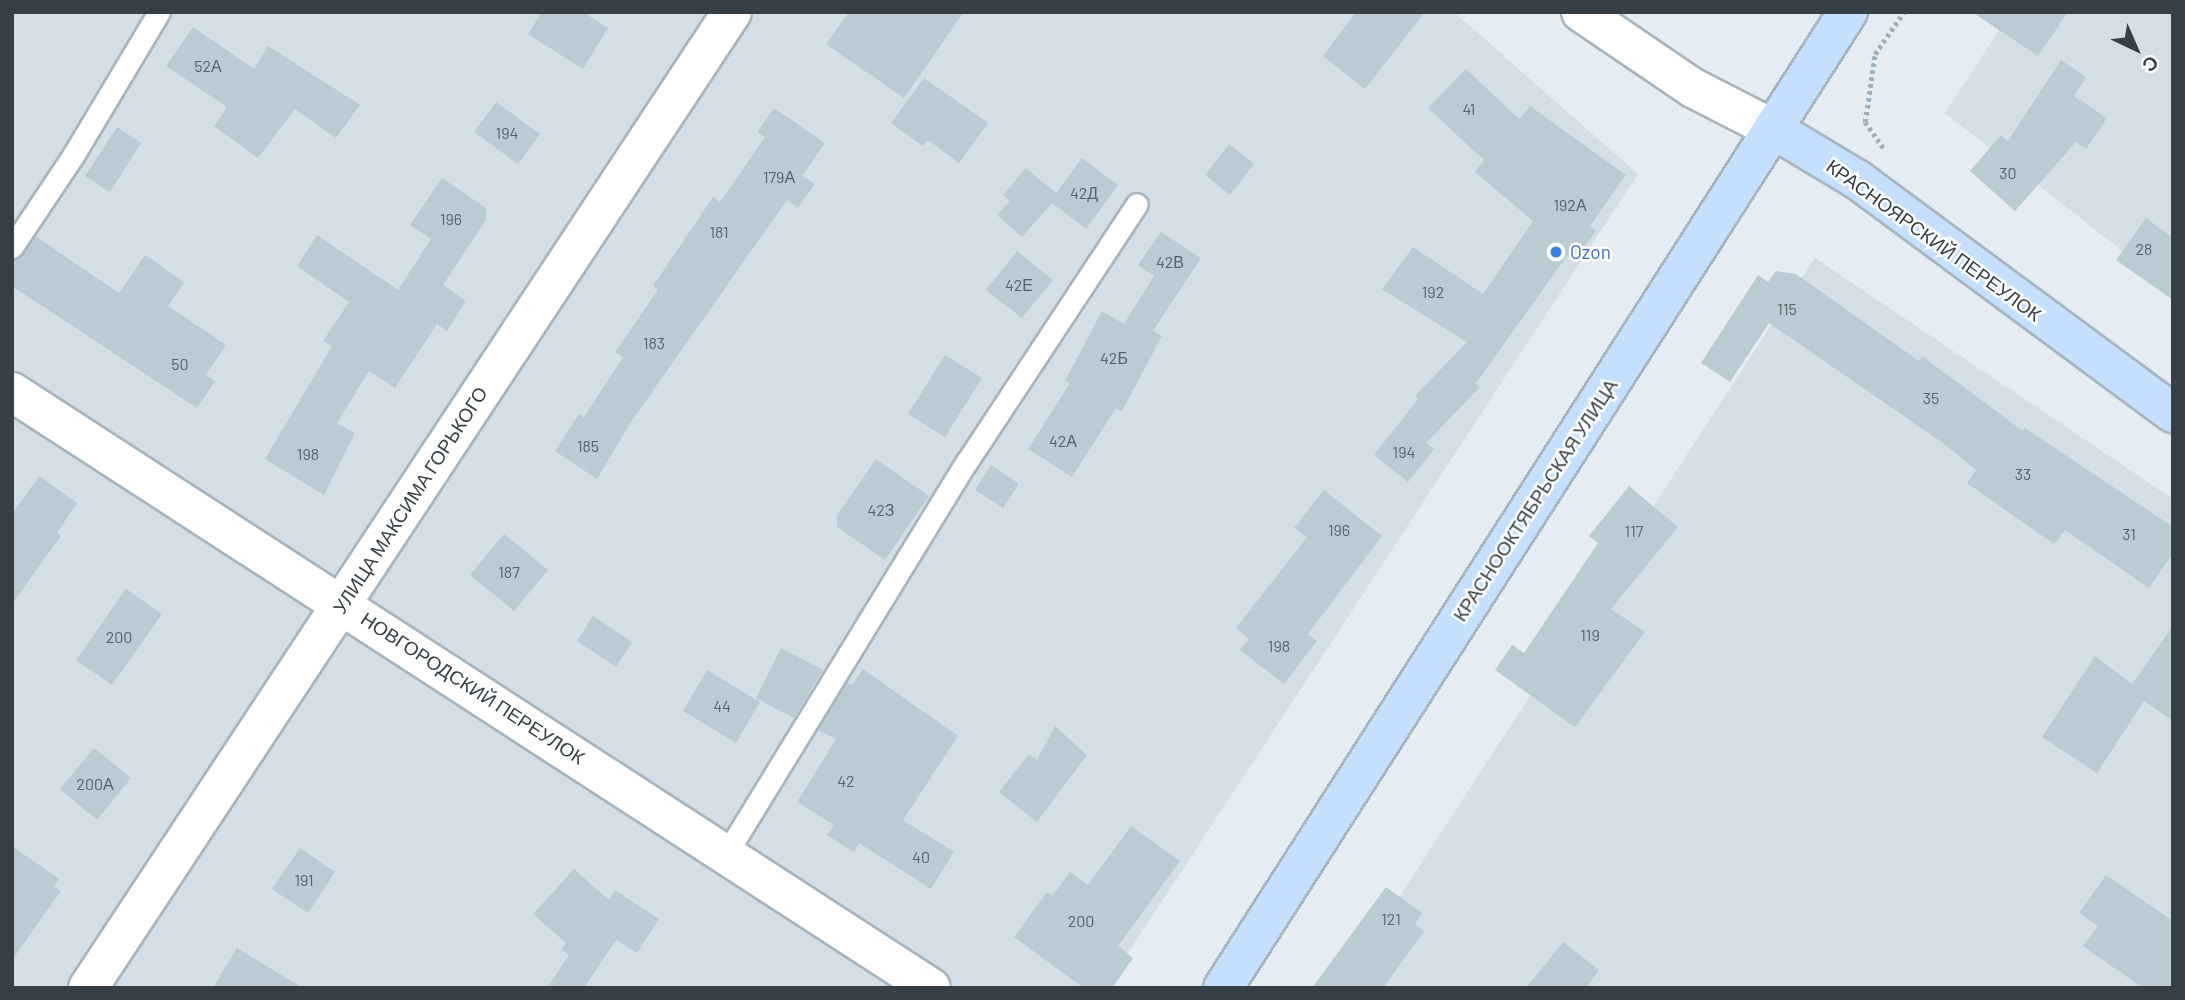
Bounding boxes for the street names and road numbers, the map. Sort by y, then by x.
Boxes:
street label: КРАСНОЯРСКИЙ ПЕРЕУЛОК [1822,154,2046,326]
street label: КРАСНООКТЯБРЬСКАЯ УЛИЦА [1448,375,1622,625]
street label: УЛИЦА МАКСИМА ГОРЬКОГО [328,382,492,618]
street label: НОВГОРОДСКИЙ ПЕРЕУЛОК [357,607,589,769]

